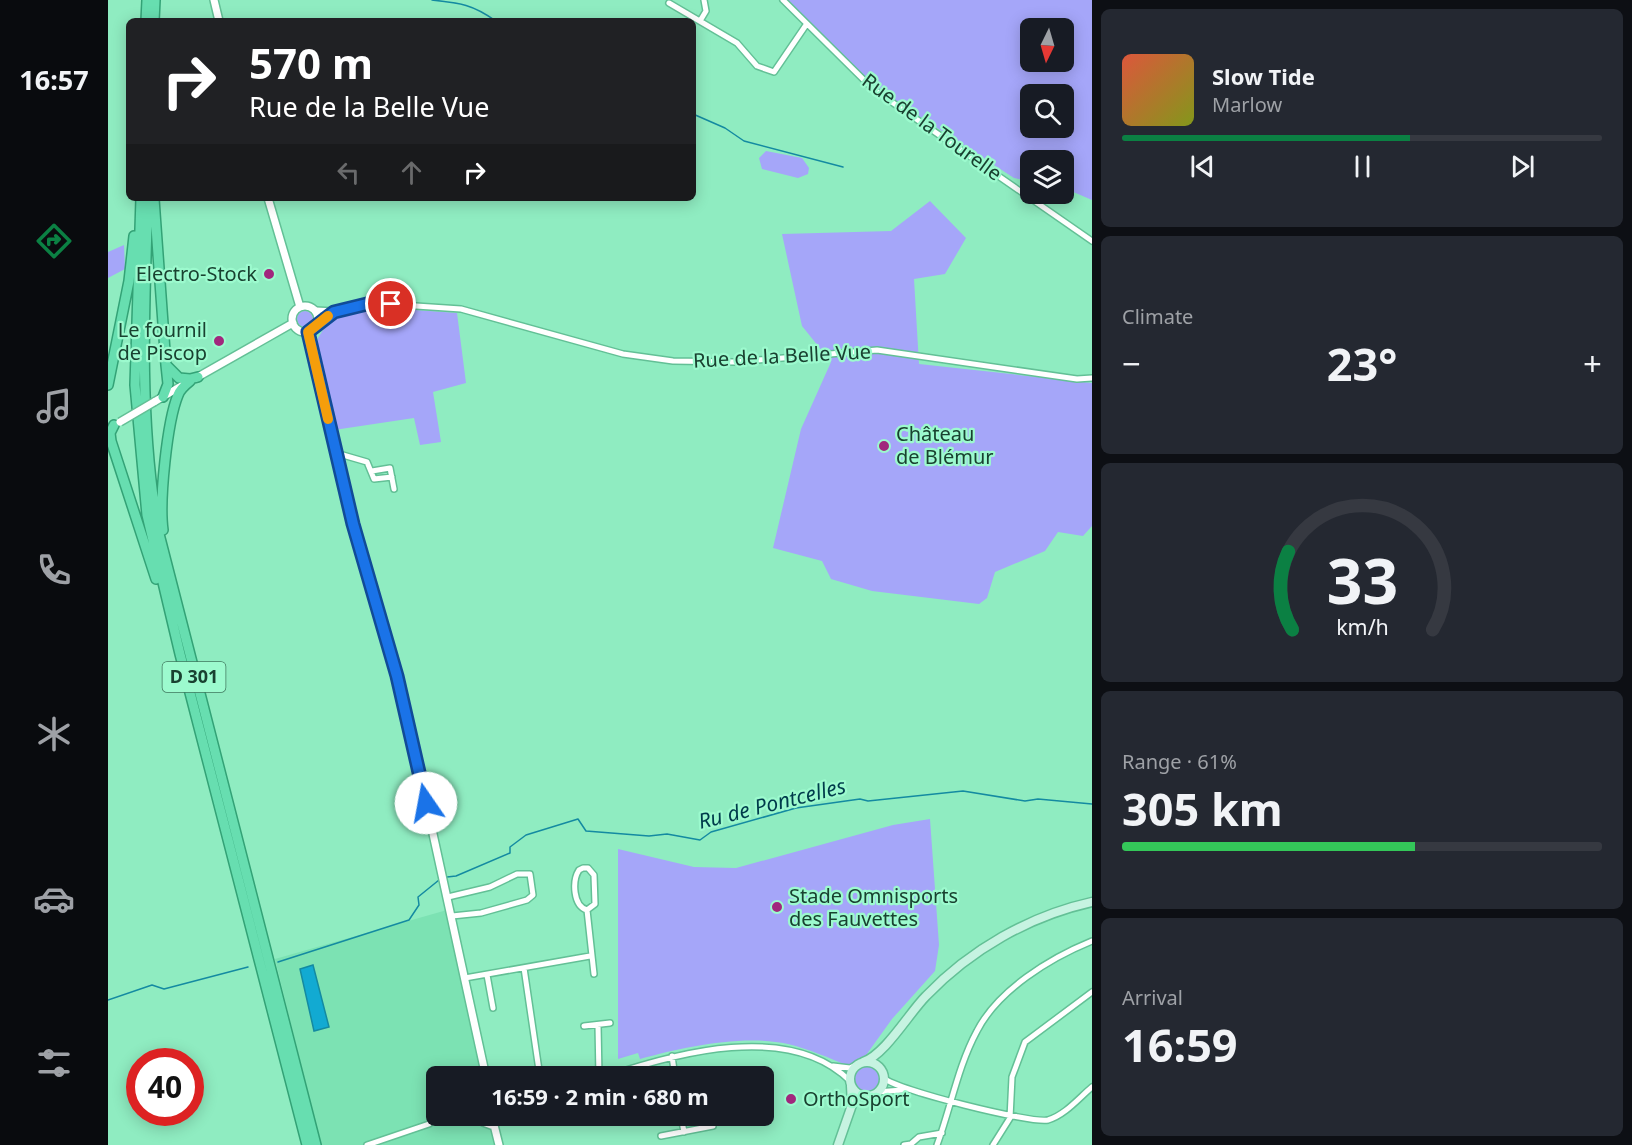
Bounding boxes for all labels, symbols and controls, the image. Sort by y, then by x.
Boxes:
north arrow [1020,18,1074,72]
map controls [1020,18,1074,204]
text: 570 m [249,34,373,91]
icon: right [150,42,228,120]
text: 16:57 [19,61,89,98]
text: Slow Tide [1212,61,1315,91]
street label: Rue de la Tourelle [857,67,1008,186]
button: search [1020,84,1074,138]
text: Rue de la Belle Vue [249,88,490,125]
text: Marlow [1212,91,1282,118]
button: layers [1020,150,1074,204]
icon: previous [1186,150,1219,183]
icon: pause [1346,150,1379,183]
icon: next [1506,150,1539,183]
icon: left [332,156,365,189]
icon: ahead [395,156,428,189]
icon: right [458,156,491,189]
icon: directions [33,220,75,262]
place label: Electro-Stock [136,260,257,287]
marker: Electro-Stock [262,267,276,281]
pin [365,278,416,329]
icon: arrive [374,287,407,320]
text: Climate [1122,303,1193,330]
place label: Le fournil de Piscop [117,316,207,366]
text: 23° [1327,333,1397,394]
marker: Le fournil de Piscop [212,334,226,348]
street label: Rue de la Belle Vue [692,337,872,374]
text: − [1122,341,1141,386]
text: + [1583,341,1602,386]
icon: music [33,385,75,427]
place label: Château de Blémur [896,420,994,470]
marker: Château de Blémur [877,439,891,453]
text: 33 [1326,537,1398,622]
icon: phone [33,549,75,591]
text: km/h [1336,612,1388,641]
road number: D 301 [162,662,226,692]
icon: climate [33,713,75,755]
text: Range · 61% [1122,748,1237,775]
position arrow [394,771,458,835]
water label: Ru de Pontcelles [695,771,848,835]
text: 305 km [1122,778,1283,839]
icon: car [33,878,75,920]
place label: Stade Omnisports des Fauvettes [789,882,958,932]
marker: Stade Omnisports des Fauvettes [770,900,784,914]
text: Arrival [1122,984,1183,1011]
text: 16:59 [1122,1014,1238,1075]
icon: filters [33,1042,75,1084]
speed limit sign: 40 [126,1048,204,1126]
text: 16:59 · 2 min · 680 m [491,1081,709,1111]
place label: OrthoSport [803,1085,909,1112]
marker: OrthoSport [784,1092,798,1106]

